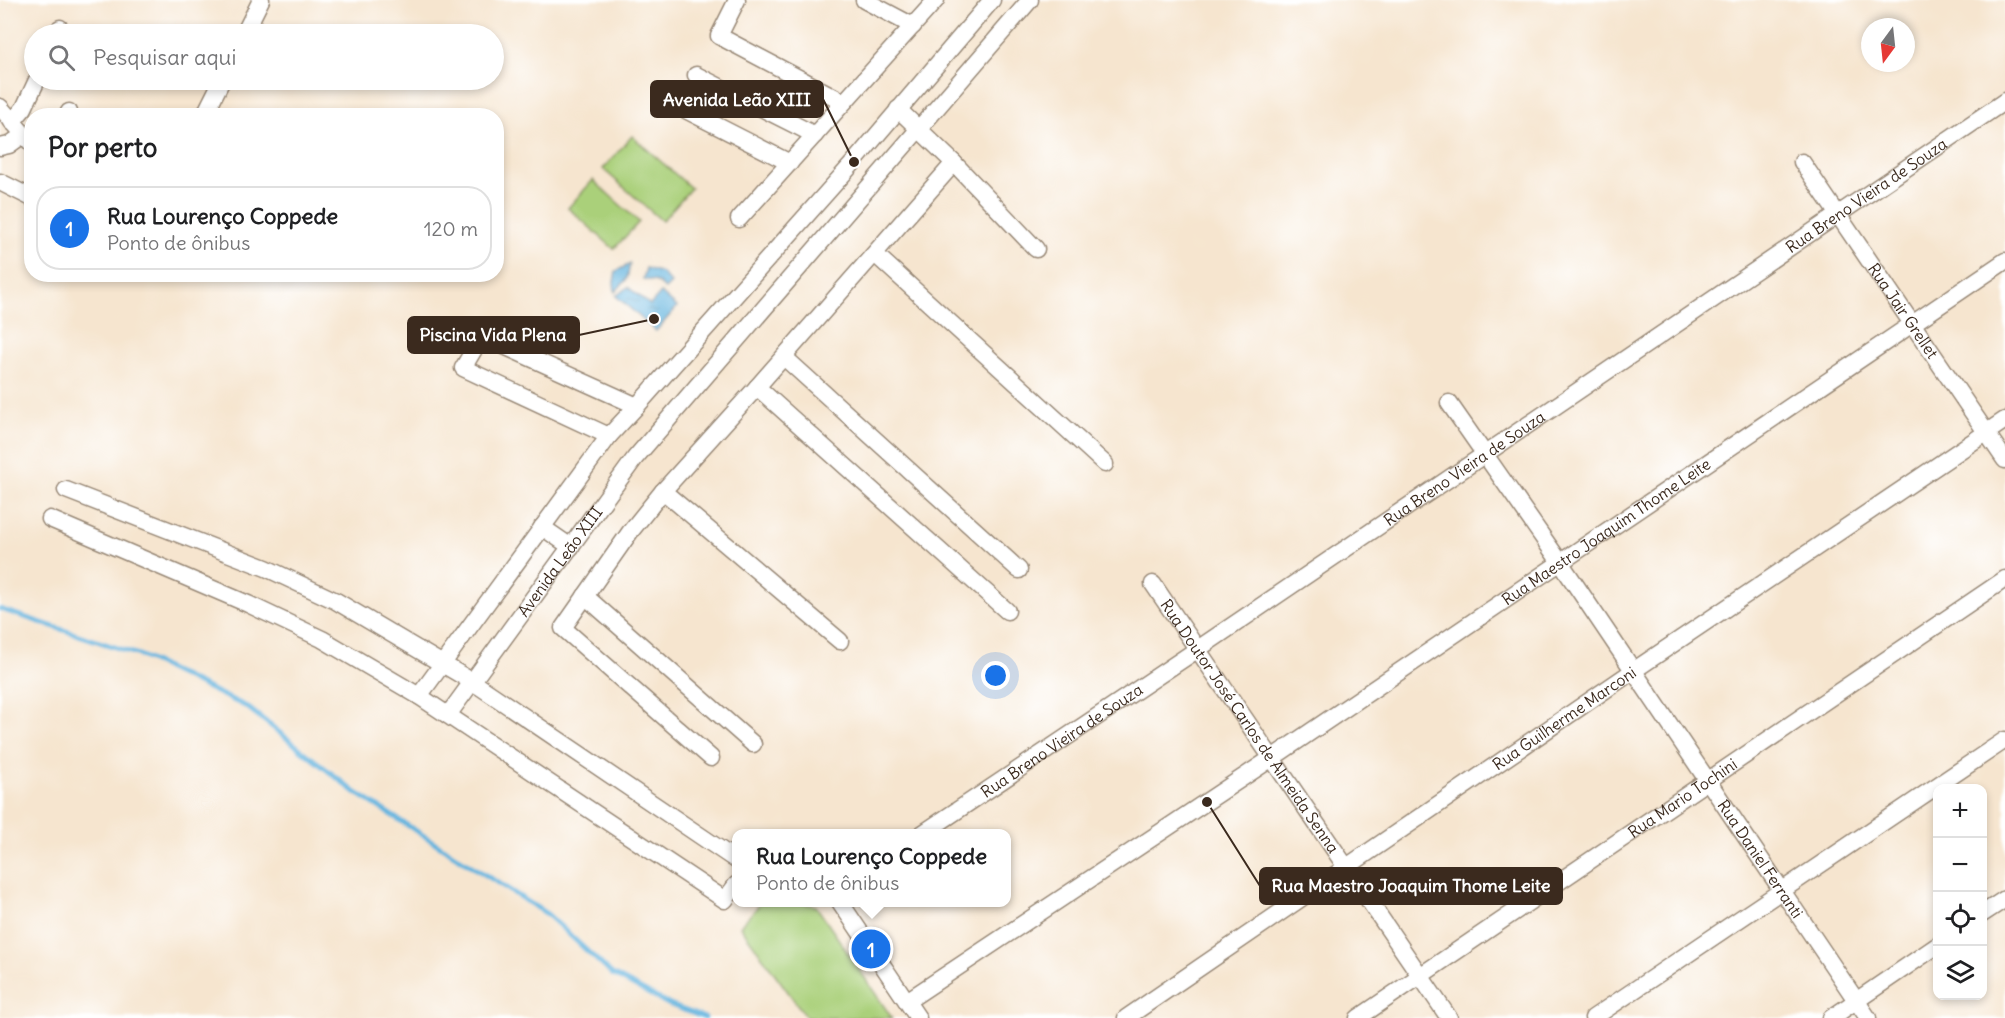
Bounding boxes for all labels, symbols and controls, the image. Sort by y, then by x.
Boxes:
north arrow [1861,18,1915,72]
search box [24,24,504,90]
icon: search [45,41,78,74]
text: Pesquisar aqui [93,43,236,71]
callout: Avenida Leão XIII [651,81,823,117]
text: Avenida Leão XIII [663,88,811,111]
text: Por perto [48,131,157,164]
street label: Rua Breno Vieira de Souza [1782,133,1951,257]
text: Rua Lourenço Coppede [107,202,338,230]
text: 1 [66,216,73,241]
text: 120 m [424,216,478,241]
text: Ponto de ônibus [107,230,250,255]
street label: Rua Jair Grellet [1864,259,1943,363]
callout: Piscina Vida Plena [408,317,579,353]
text: Piscina Vida Plena [420,323,566,346]
street label: Rua Breno Vieira de Souza [1380,406,1549,530]
street label: Rua Maestro Joaquim Thome Leite [1498,454,1714,609]
street label: Avenida Leão XIII [513,502,607,620]
street label: Rua Doutor José Carlos de Almeida Senna [1156,595,1344,857]
your location [981,661,1010,690]
street label: Rua Guilherme Marconi [1489,662,1640,774]
street label: Rua Breno Vieira de Souza [977,679,1146,802]
street label: Rua Mario Tochini [1624,754,1741,842]
map controls [1933,784,1987,1000]
button: + [1933,784,1987,838]
street label: Rua Daniel Ferranti [1713,796,1808,922]
popup [732,829,1011,907]
button: − [1933,838,1987,892]
text: Rua Lourenço Coppede [756,842,987,870]
callout: Rua Maestro Joaquim Thome Leite [1260,868,1562,904]
text: Ponto de ônibus [756,870,899,895]
text: Rua Maestro Joaquim Thome Leite [1272,874,1551,897]
button: locate [1933,892,1987,946]
pin: 1 [852,926,890,972]
button: layers [1933,946,1987,1000]

